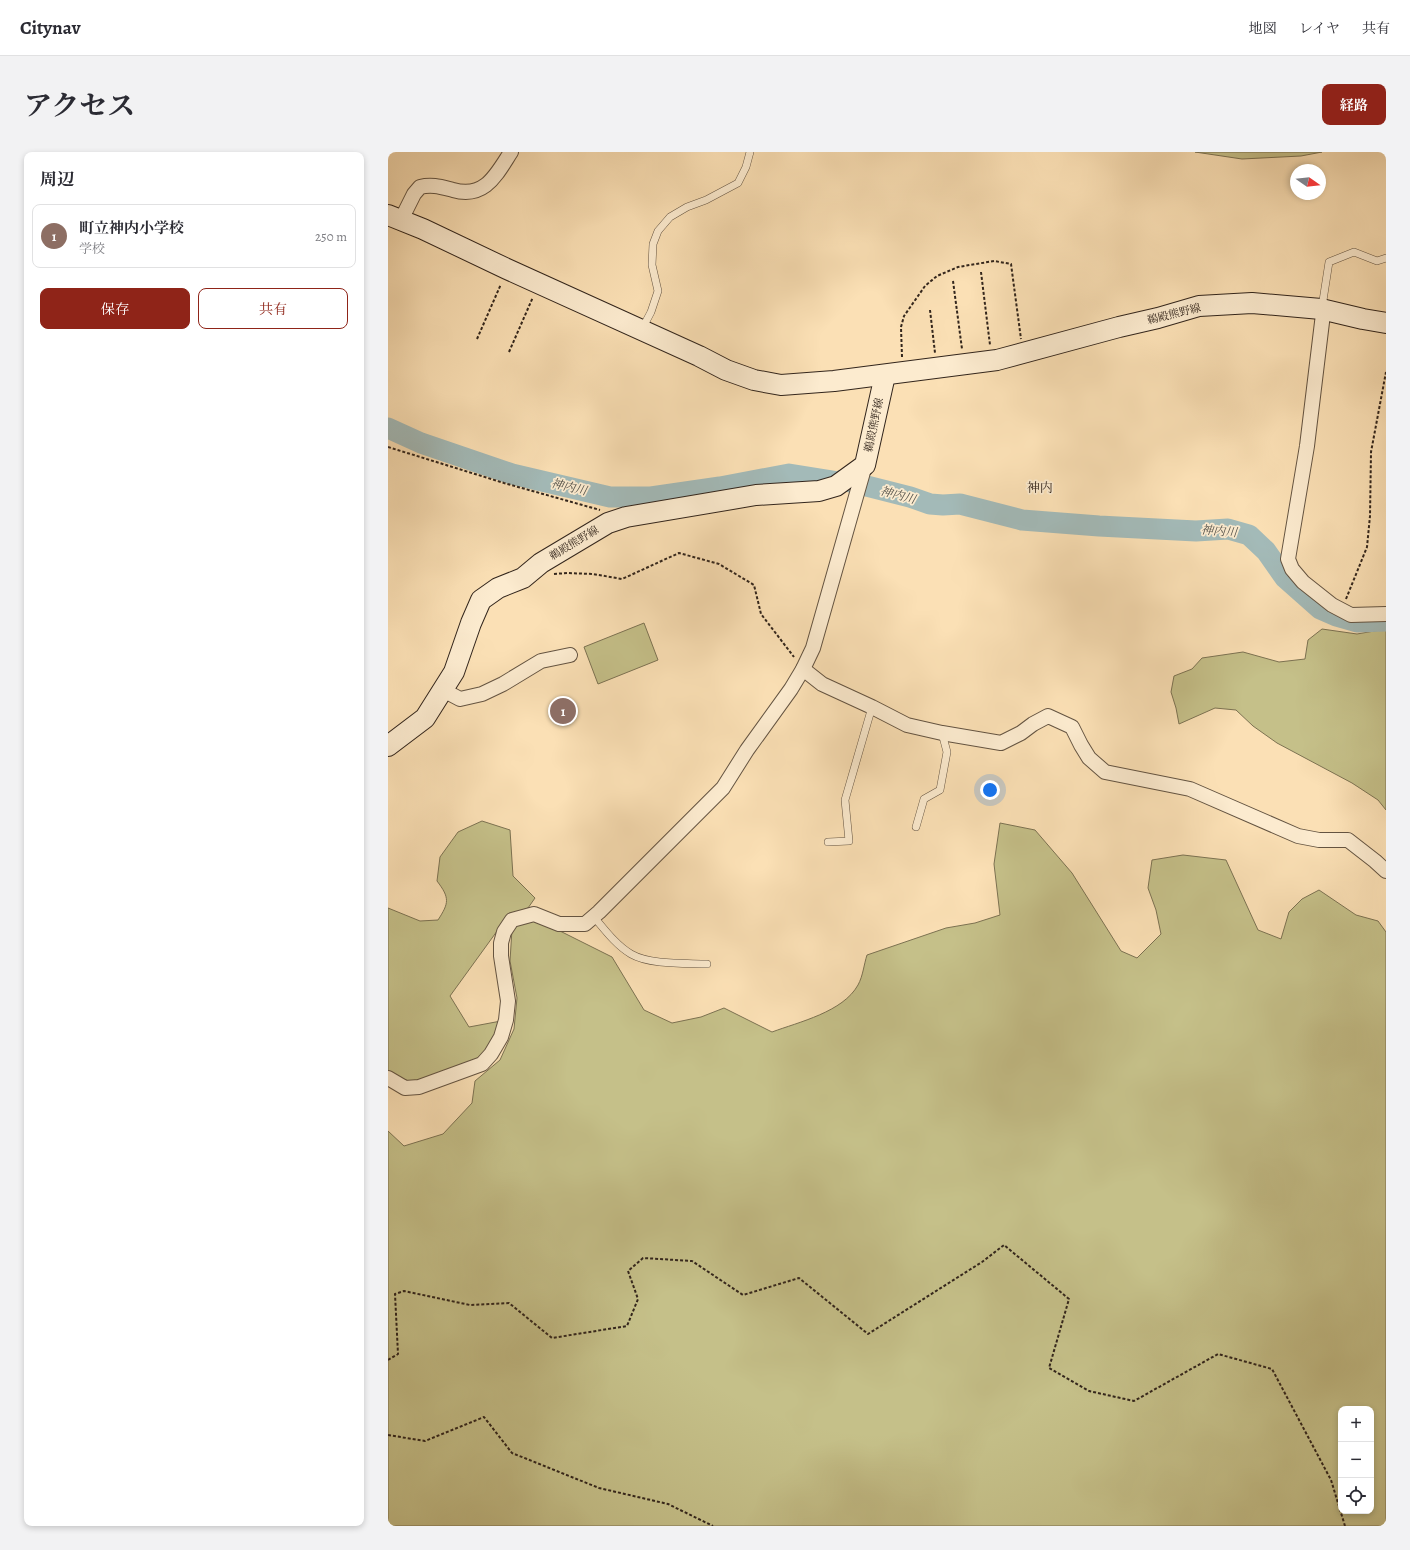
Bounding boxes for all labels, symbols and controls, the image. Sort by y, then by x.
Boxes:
text: Citynav [20,15,81,41]
text: 地図 [1249,19,1277,38]
text: レイヤ [1299,19,1340,38]
text: 共有 [1362,19,1390,38]
button: 経路 [1322,84,1386,125]
text: アクセス [24,87,135,125]
north arrow [1290,164,1326,200]
text: 周辺 [40,168,74,191]
text: 町立神内小学校 [79,218,184,238]
text: 1 [52,228,56,245]
text: 250 m [315,228,347,245]
text: 学校 [79,240,105,257]
button: 保存 [40,288,190,329]
button: 共有 [198,288,348,329]
street label: 鵜殿熊野線 [1146,300,1202,328]
street label: 鵜殿熊野線 [861,397,887,453]
water label: 神内川 [550,475,590,499]
district label: 神内 [1027,479,1053,496]
water label: 神内川 [879,483,919,508]
water label: 神内川 [1200,521,1240,541]
street label: 鵜殿熊野線 [547,522,601,564]
pin: 1 [550,696,576,726]
your location [980,780,1000,800]
map controls [1338,1406,1374,1514]
button: + [1338,1406,1374,1442]
button: − [1338,1442,1374,1478]
button: locate [1338,1478,1374,1514]

